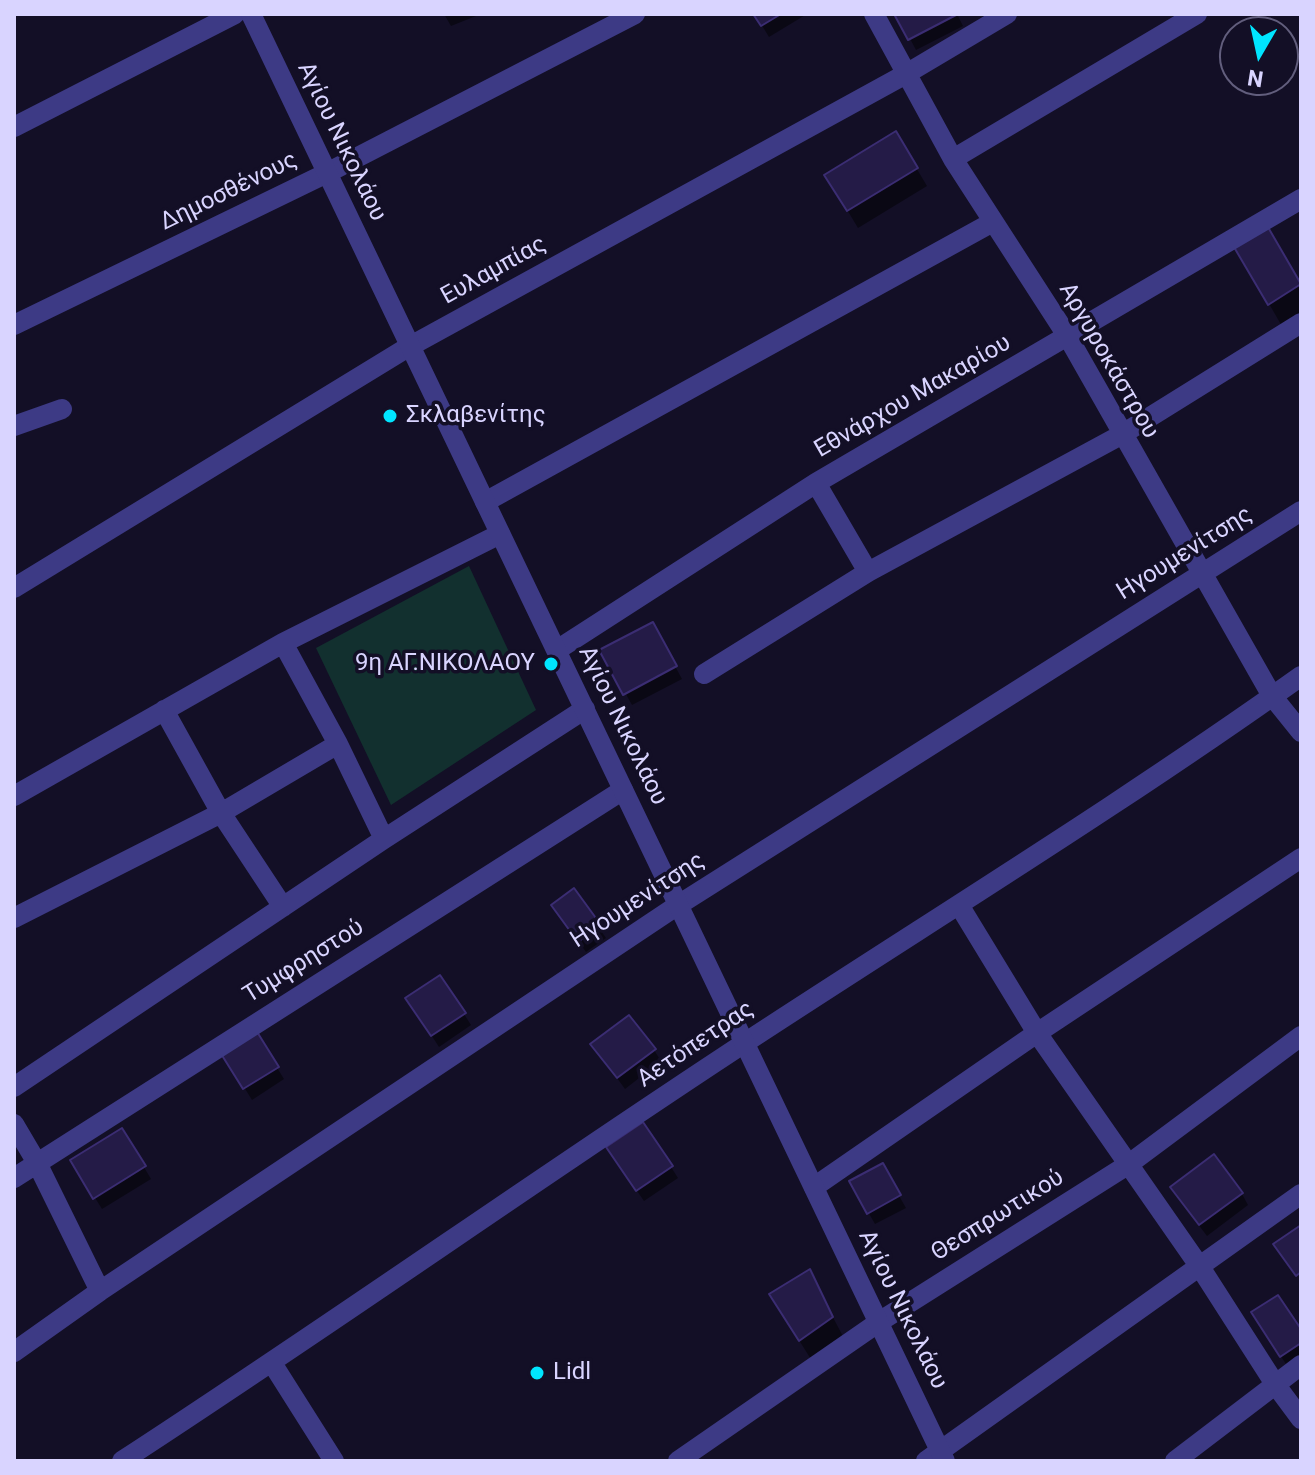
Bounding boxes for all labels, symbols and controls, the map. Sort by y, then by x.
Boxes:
north arrow [1219,16,1299,96]
street label: Αγίου Νικολάου [290,58,392,226]
text: N [1246,65,1265,92]
street label: Δημοσθένους [156,146,302,238]
street label: Ευλαμπίας [436,230,552,312]
street label: Αργυροκάστρου [1052,278,1164,444]
street label: Εθνάρχου Μακαρίου [810,329,1016,465]
place label: Σκλαβενίτης [406,402,546,430]
marker: Σκλαβενίτης [381,407,399,425]
street label: Ηγουμενίτσης [1112,501,1258,607]
street label: Αγίου Νικολάου [571,642,673,810]
place label: 9η ΑΓ.ΝΙΚΟΛΑΟΥ [355,650,535,678]
marker: 9η ΑΓ.ΝΙΚΟΛΑΟΥ [542,655,560,673]
street label: Ηγουμενίτσης [566,847,710,955]
street label: Τυμφρηστού [238,914,370,1010]
street label: Αετόπετρας [632,995,760,1095]
street label: Θεσπρωτικού [926,1164,1070,1268]
street label: Αγίου Νικολάου [851,1226,953,1394]
place label: Lidl [553,1359,591,1387]
marker: Lidl [528,1364,546,1382]

